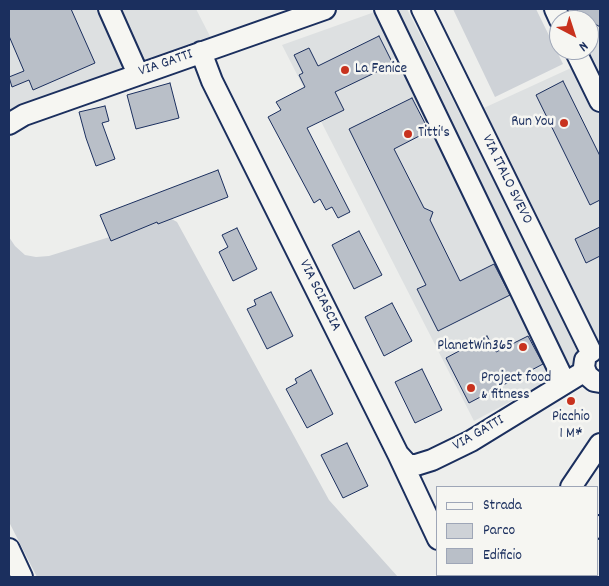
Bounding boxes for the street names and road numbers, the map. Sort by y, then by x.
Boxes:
street label: VIA GATTI [137,46,195,82]
street label: VIA ITALO SVEVO [477,132,535,228]
street label: VIA SCIASCIA [294,257,344,335]
street label: VIA GATTI [450,412,508,456]

